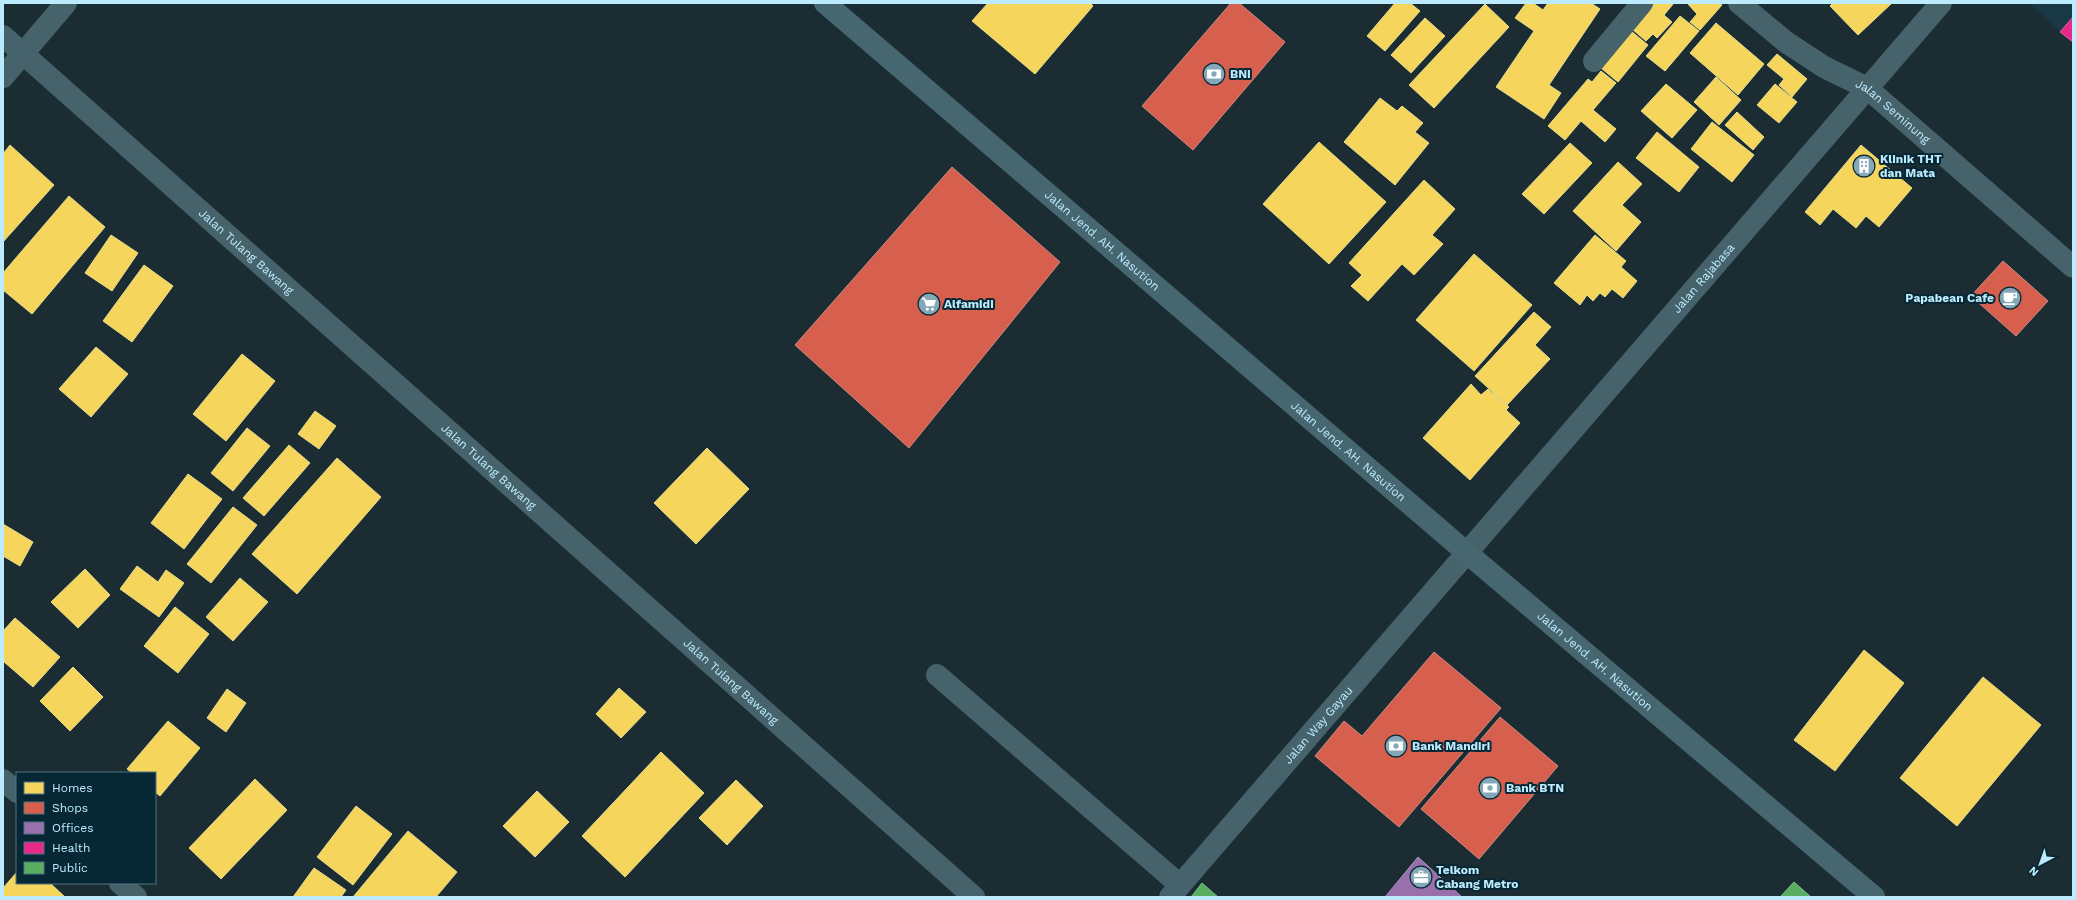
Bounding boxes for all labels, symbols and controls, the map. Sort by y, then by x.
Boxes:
bank icon: BNI [1201,61,1227,87]
place label: BNI [1230,67,1251,81]
street label: Jalan Seminung [1853,76,1933,147]
place label: Klinik THT dan Mata [1880,152,1942,180]
building icon: Klinik THT dan Mata [1851,153,1877,179]
street label: Jalan Jend. AH. Nasution [1042,187,1162,294]
street label: Jalan Tulang Bawang [196,206,297,298]
street label: Jalan Rajabasa [1670,240,1738,316]
cafe icon: Papabean Cafe [1997,285,2023,311]
supermarket icon: Alfamidi [916,291,942,317]
place label: Papabean Cafe [1905,291,1994,305]
place label: Alfamidi [944,297,994,311]
street label: Jalan Jend. AH. Nasution [1288,398,1409,504]
street label: Jalan Tulang Bawang [438,421,539,513]
street label: Jalan Jend. AH. Nasution [1534,608,1656,714]
street label: Jalan Tulang Bawang [681,636,782,728]
street label: Jalan Way Gayau [1281,683,1356,767]
bank icon: Bank Mandiri [1383,733,1409,759]
place label: Bank Mandiri [1412,739,1490,753]
legend [16,772,156,884]
bank icon: Bank BTN [1477,775,1503,801]
text: Homes [52,781,93,795]
place label: Bank BTN [1506,781,1564,795]
text: Shops [52,801,88,815]
text: Offices [52,821,94,835]
text: Health [52,841,90,855]
north arrow [2020,844,2060,884]
text: Public [52,861,88,875]
place label: Telkom Cabang Metro [1436,863,1518,891]
office icon: Telkom Cabang Metro [1408,864,1434,890]
text: N [2026,864,2041,879]

